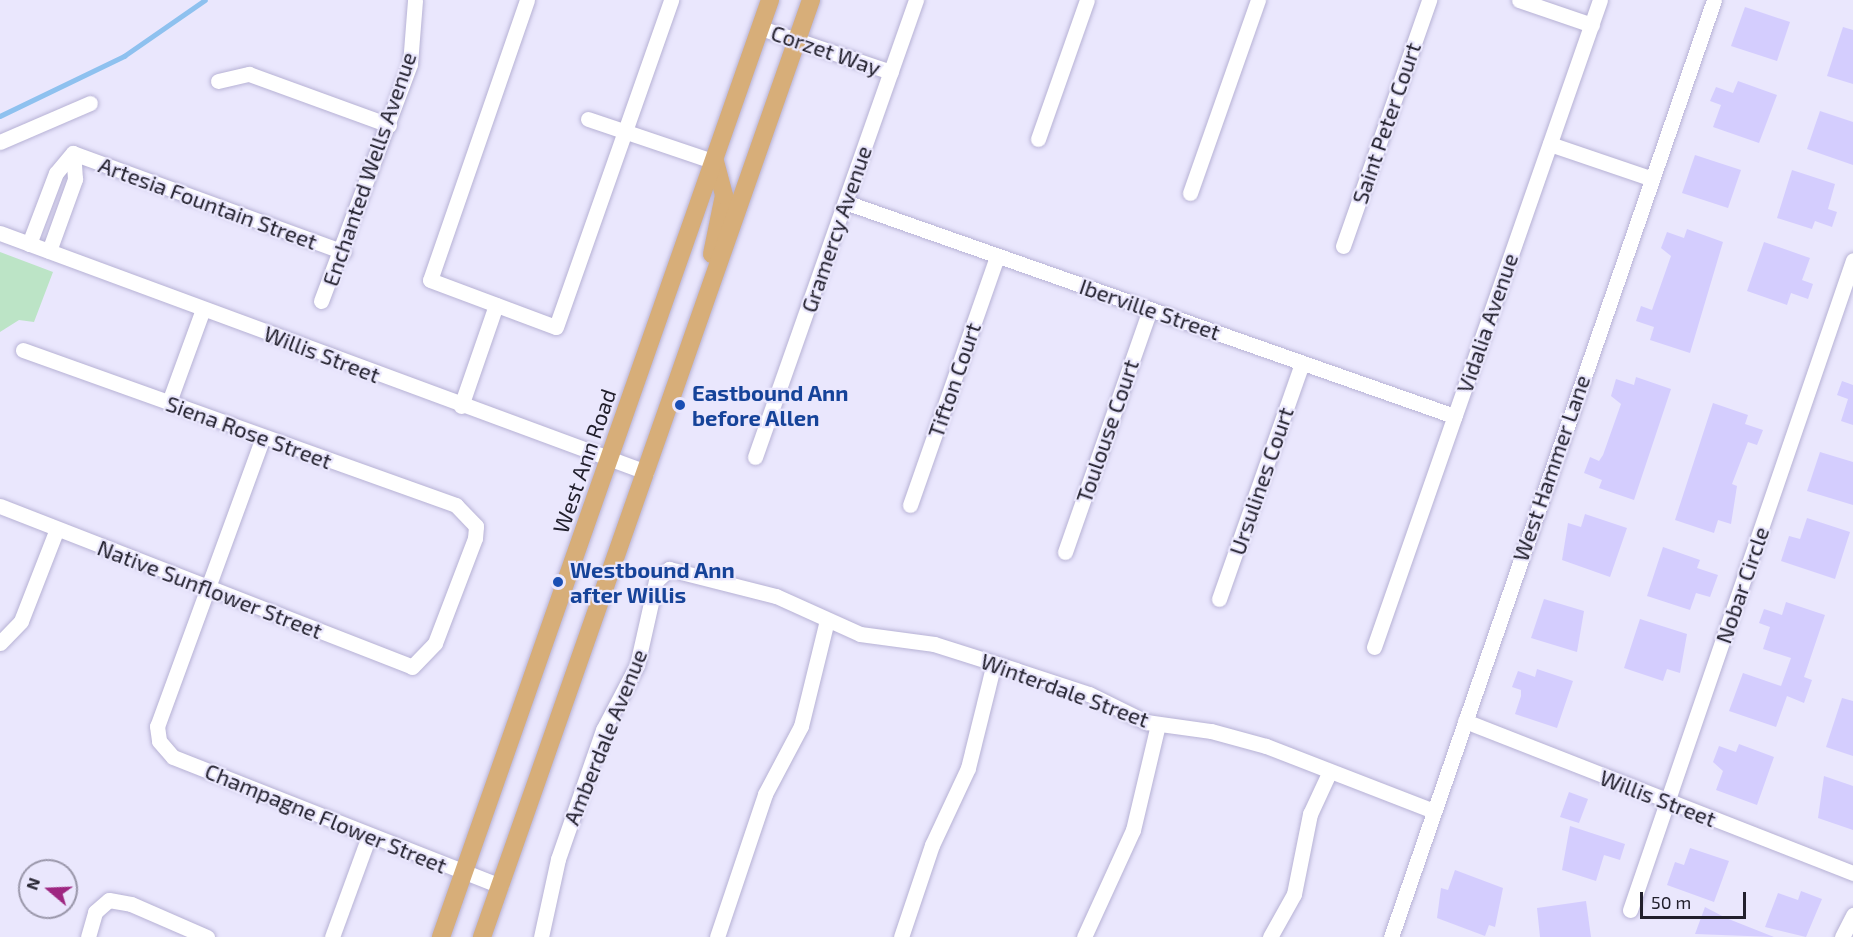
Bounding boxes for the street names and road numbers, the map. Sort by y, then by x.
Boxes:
street label: Corzet Way [768,19,884,81]
street label: Saint Peter Court [1346,39,1426,207]
street label: Enchanted Wells Avenue [316,48,422,290]
street label: Gramercy Avenue [795,142,877,316]
street label: Artesia Fountain Street [95,151,321,255]
street label: Vidalia Avenue [1451,250,1523,396]
street label: Iberville Street [1076,273,1224,345]
street label: Tifton Court [922,319,986,441]
street label: Willis Street [260,320,384,388]
street label: Toulouse Court [1070,356,1144,506]
street label: West Hammer Lane [1507,371,1595,565]
street label: West Ann Road [547,385,621,537]
street label: Siena Rose Street [163,390,335,474]
street label: Ursulines Court [1223,404,1299,558]
street label: Nobar Circle [1710,523,1774,647]
street label: Native Sunflower Street [94,534,326,644]
street label: Amberdale Avenue [558,645,652,829]
street label: Winterdale Street [977,647,1153,733]
street label: Champagne Flower Street [201,757,451,879]
street label: Willis Street [1596,764,1720,832]

